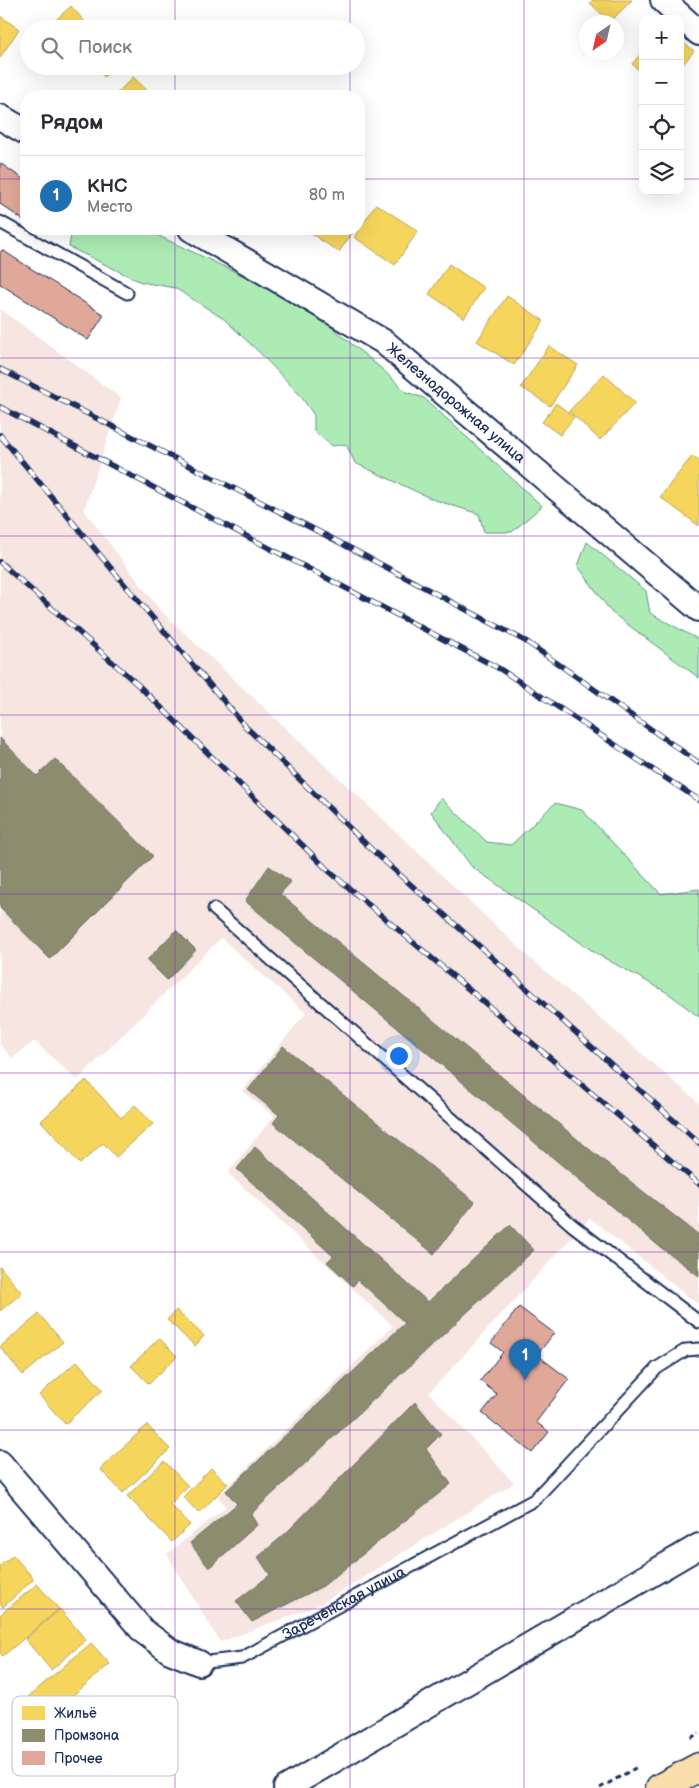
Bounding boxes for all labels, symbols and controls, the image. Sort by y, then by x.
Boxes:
north arrow [579,15,624,60]
map controls [639,15,684,195]
button: + [639,15,684,60]
search box [20,20,365,75]
icon: search [38,34,66,62]
text: Поиск [78,36,132,59]
button: − [639,60,684,105]
button: locate [639,105,684,150]
text: Рядом [40,110,103,135]
button: layers [639,150,684,195]
text: КНС [87,175,127,198]
text: 1 [53,186,59,205]
text: 80 m [309,186,345,205]
text: Место [87,198,133,217]
street label: Железнодорожная улица [382,339,529,468]
your location [386,1043,412,1069]
pin: 1 [509,1339,541,1380]
street label: Зареченская улица [279,1562,409,1644]
legend [12,1696,178,1776]
text: Жильё [54,1705,97,1722]
text: Промзона [54,1727,120,1744]
text: Прочее [54,1750,103,1767]

